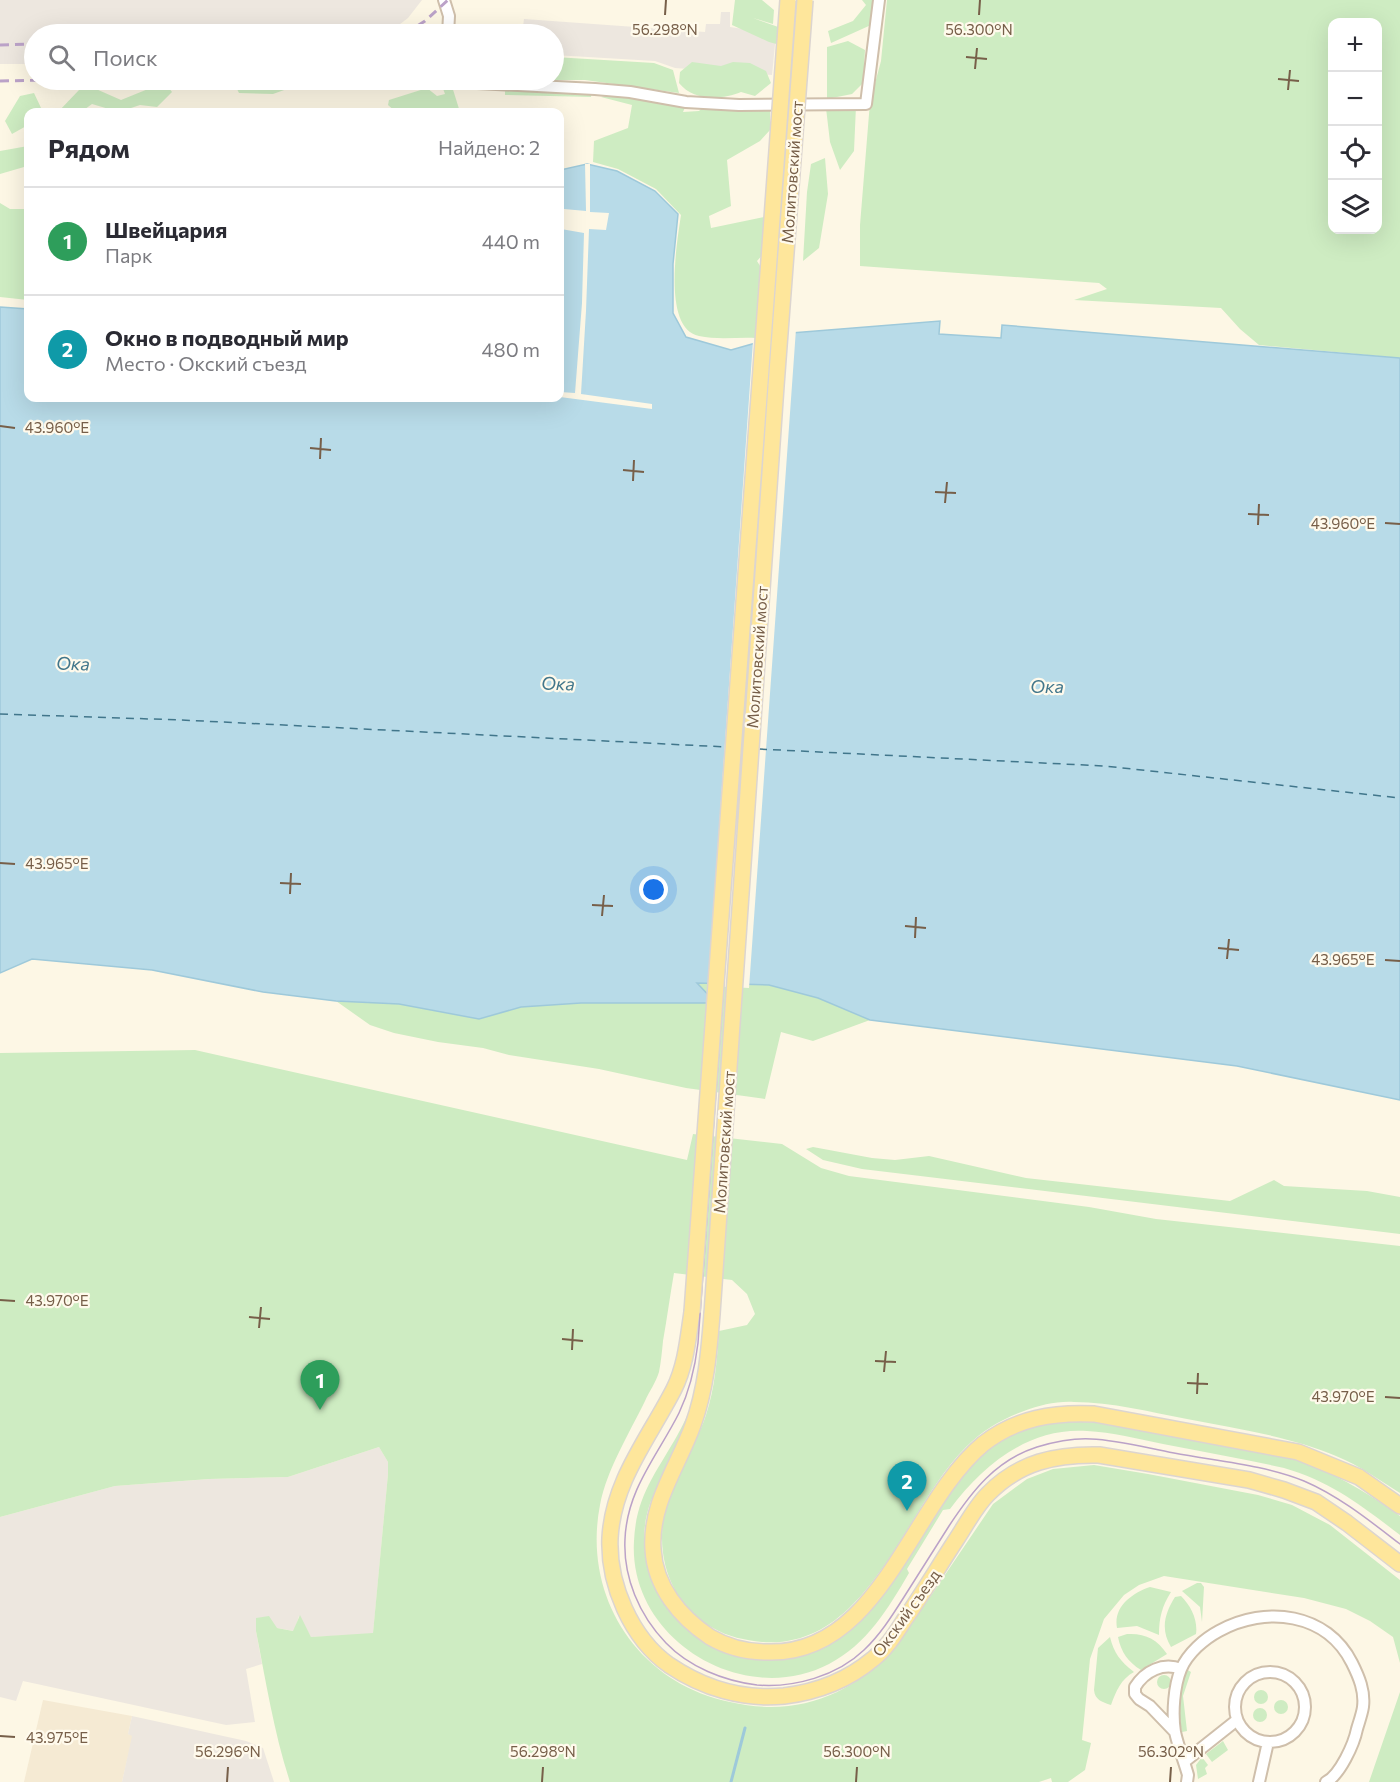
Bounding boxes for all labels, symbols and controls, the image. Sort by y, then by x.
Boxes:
map controls [1328,18,1382,234]
button: + [1328,18,1382,72]
text: 56.298°N [632,20,698,38]
text: 56.300°N [945,20,1013,38]
search box [24,24,564,90]
icon: search [45,41,78,74]
text: Поиск [93,44,158,71]
button: − [1328,72,1382,126]
street label: Молитовский мост [777,100,806,244]
button: locate [1328,126,1382,180]
text: Рядом [48,132,130,163]
text: Найдено: 2 [438,135,540,159]
button: layers [1328,180,1382,234]
text: Швейцария [105,216,228,243]
text: 1 [63,229,72,253]
text: 440 m [482,229,540,253]
text: Парк [105,243,153,267]
text: Окно в подводный мир [105,324,349,351]
text: 2 [62,337,73,361]
text: 480 m [482,337,540,361]
text: Место · Окский съезд [105,351,306,375]
text: 43.960°E [25,418,89,436]
text: 43.960°E [1311,514,1375,532]
street label: Молитовский мост [742,585,771,729]
water label: Ока [56,651,90,675]
water label: Ока [541,671,575,695]
water label: Ока [1030,675,1064,697]
text: 43.965°E [25,854,89,872]
your location [639,875,668,904]
text: 43.965°E [1311,950,1375,968]
street label: Молитовский мост [709,1070,738,1214]
text: 43.970°E [25,1291,89,1309]
pin: 1 [300,1360,340,1410]
text: 43.970°E [1311,1387,1375,1405]
pin: 2 [888,1462,926,1511]
street label: Окский съезд [868,1565,944,1660]
text: 43.975°E [26,1728,88,1746]
text: 56.296°N [195,1742,261,1760]
text: 56.298°N [510,1742,576,1760]
text: 56.300°N [823,1742,891,1760]
text: 56.302°N [1138,1742,1204,1760]

